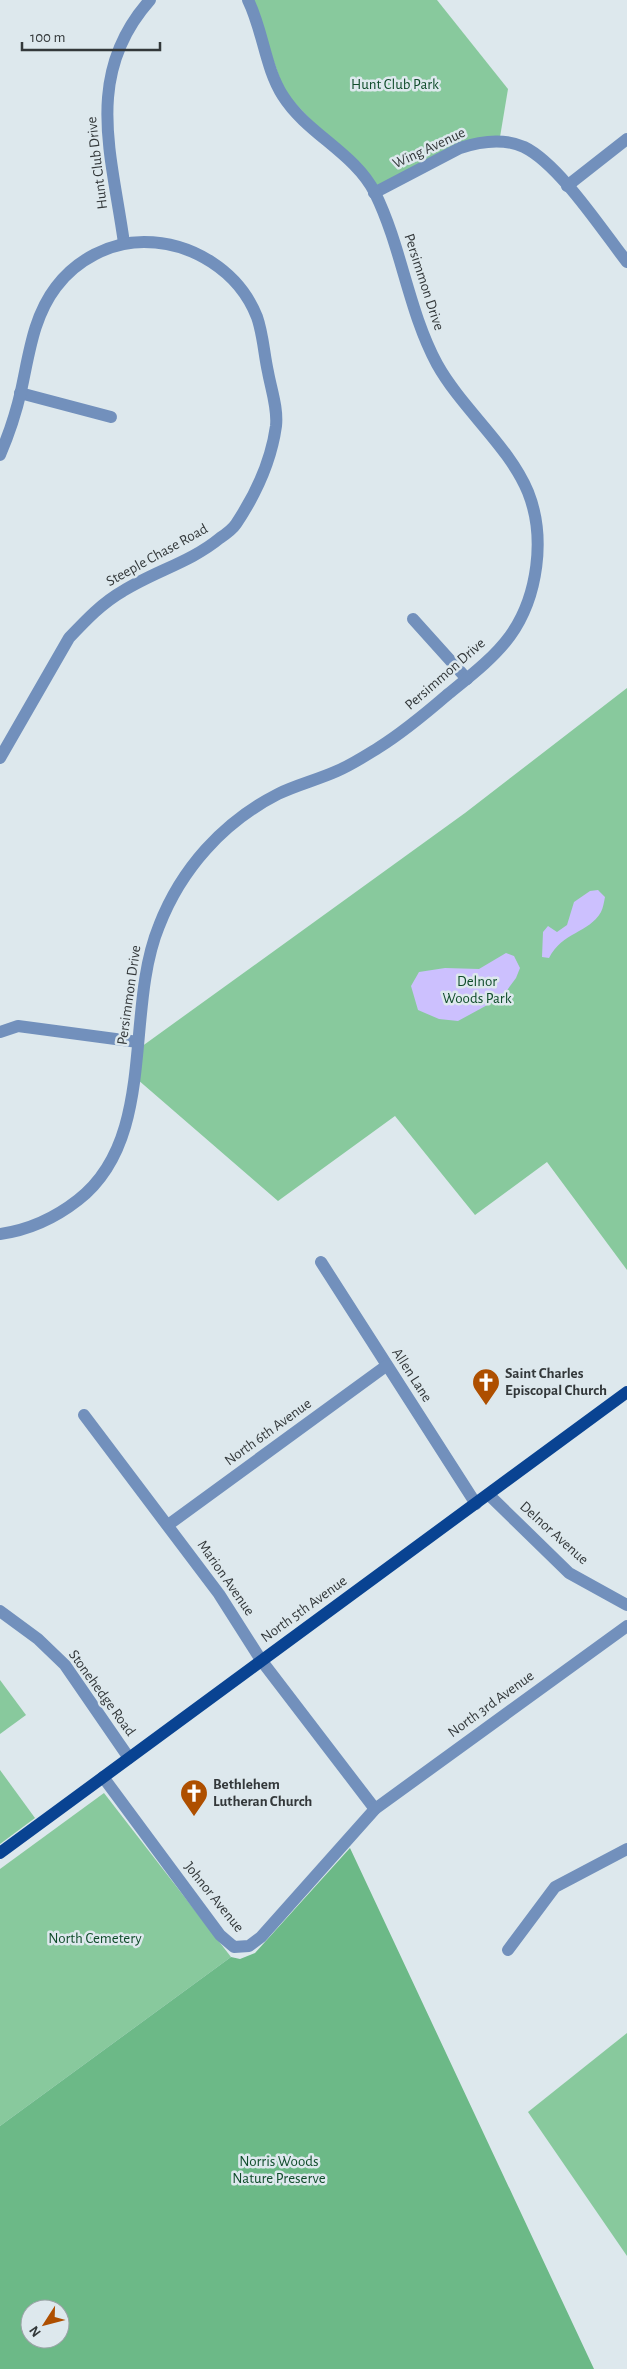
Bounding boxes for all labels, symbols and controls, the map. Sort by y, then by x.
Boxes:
scale bar [22,20,160,52]
text: 100 m [30,30,65,45]
park label: Hunt Club Park [351,77,439,92]
street label: Hunt Club Drive [84,116,110,210]
street label: Wing Avenue [390,125,468,171]
street label: Persimmon Drive [401,232,447,332]
street label: Steeple Chase Road [104,521,210,589]
street label: Persimmon Drive [402,635,488,713]
street label: Persimmon Drive [115,944,143,1046]
park label: Delnor Woods Park [442,974,512,1006]
street label: Allen Lane [389,1345,435,1405]
place label: Saint Charles Episcopal Church [505,1366,607,1398]
church icon: Saint Charles Episcopal Church [471,1367,501,1406]
street label: North 6th Avenue [222,1396,314,1468]
street label: Delnor Avenue [517,1499,591,1568]
street label: Marion Avenue [195,1538,257,1618]
street label: North 5th Avenue [258,1573,350,1645]
street label: Stonehedge Road [66,1647,138,1739]
street label: North 3rd Avenue [445,1668,537,1740]
place label: Bethlehem Lutheran Church [213,1777,312,1809]
church icon: Bethlehem Lutheran Church [179,1778,209,1817]
street label: Johnor Avenue [181,1859,247,1935]
park label: North Cemetery [48,1931,142,1946]
park label: Norris Woods Nature Preserve [232,2154,326,2186]
north arrow [20,2299,70,2349]
text: N [27,2323,44,2339]

